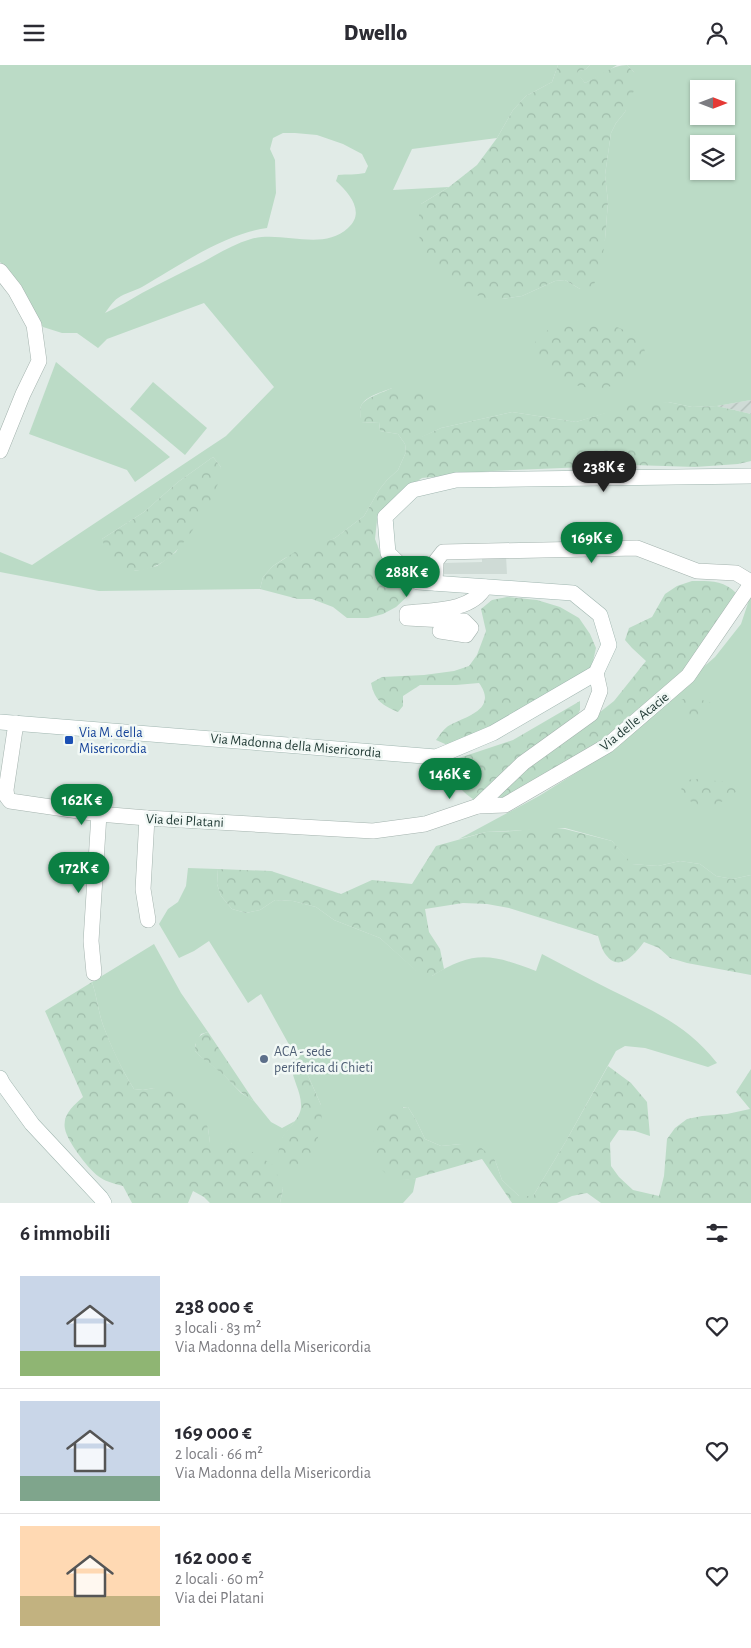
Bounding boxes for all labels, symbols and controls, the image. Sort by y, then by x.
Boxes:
icon: menu [20,19,48,47]
icon: person [703,19,731,47]
text: Dwello [344,22,407,44]
north arrow [690,80,735,125]
map controls [690,80,735,180]
button: layers [690,135,735,180]
pin: 238K € [563,451,645,493]
text: 238K € [583,459,625,475]
pin: 169K € [551,521,633,564]
text: 169K € [572,530,612,546]
pin: 288K € [366,555,448,598]
text: 288K € [386,564,428,580]
street label: Via delle Acacie [597,690,672,754]
place label: Via M. della Misericordia [79,726,147,756]
street label: Via Madonna della Misericordia [210,732,383,760]
marker: Via M. della Misericordia [63,734,75,746]
pin: 146K € [409,757,491,800]
text: 146K € [430,766,470,782]
pin: 162K € [41,783,123,826]
text: 162K € [62,792,102,808]
street label: Via dei Platani [146,812,224,830]
pin: 172K € [38,851,120,894]
text: 172K € [59,860,99,876]
place label: ACA - sede periferica di Chieti [274,1045,373,1075]
marker: ACA - sede periferica di Chieti [258,1053,270,1065]
icon: filters [703,1219,731,1247]
text: 6 immobili [20,1223,110,1244]
icon: home [60,1296,120,1356]
text: 238 000 € [175,1296,253,1317]
icon: heart [703,1312,731,1340]
text: 3 locali · 83 m² [175,1320,261,1336]
text: Via Madonna della Misericordia [175,1339,371,1355]
icon: home [60,1421,120,1481]
text: 169 000 € [175,1422,252,1443]
icon: heart [703,1437,731,1465]
text: 2 locali · 66 m² [175,1446,263,1462]
text: Via Madonna della Misericordia [175,1465,371,1481]
icon: home [60,1546,120,1606]
text: 162 000 € [175,1547,252,1568]
icon: heart [703,1562,731,1590]
text: 2 locali · 60 m² [175,1571,264,1587]
text: Via dei Platani [175,1590,264,1606]

